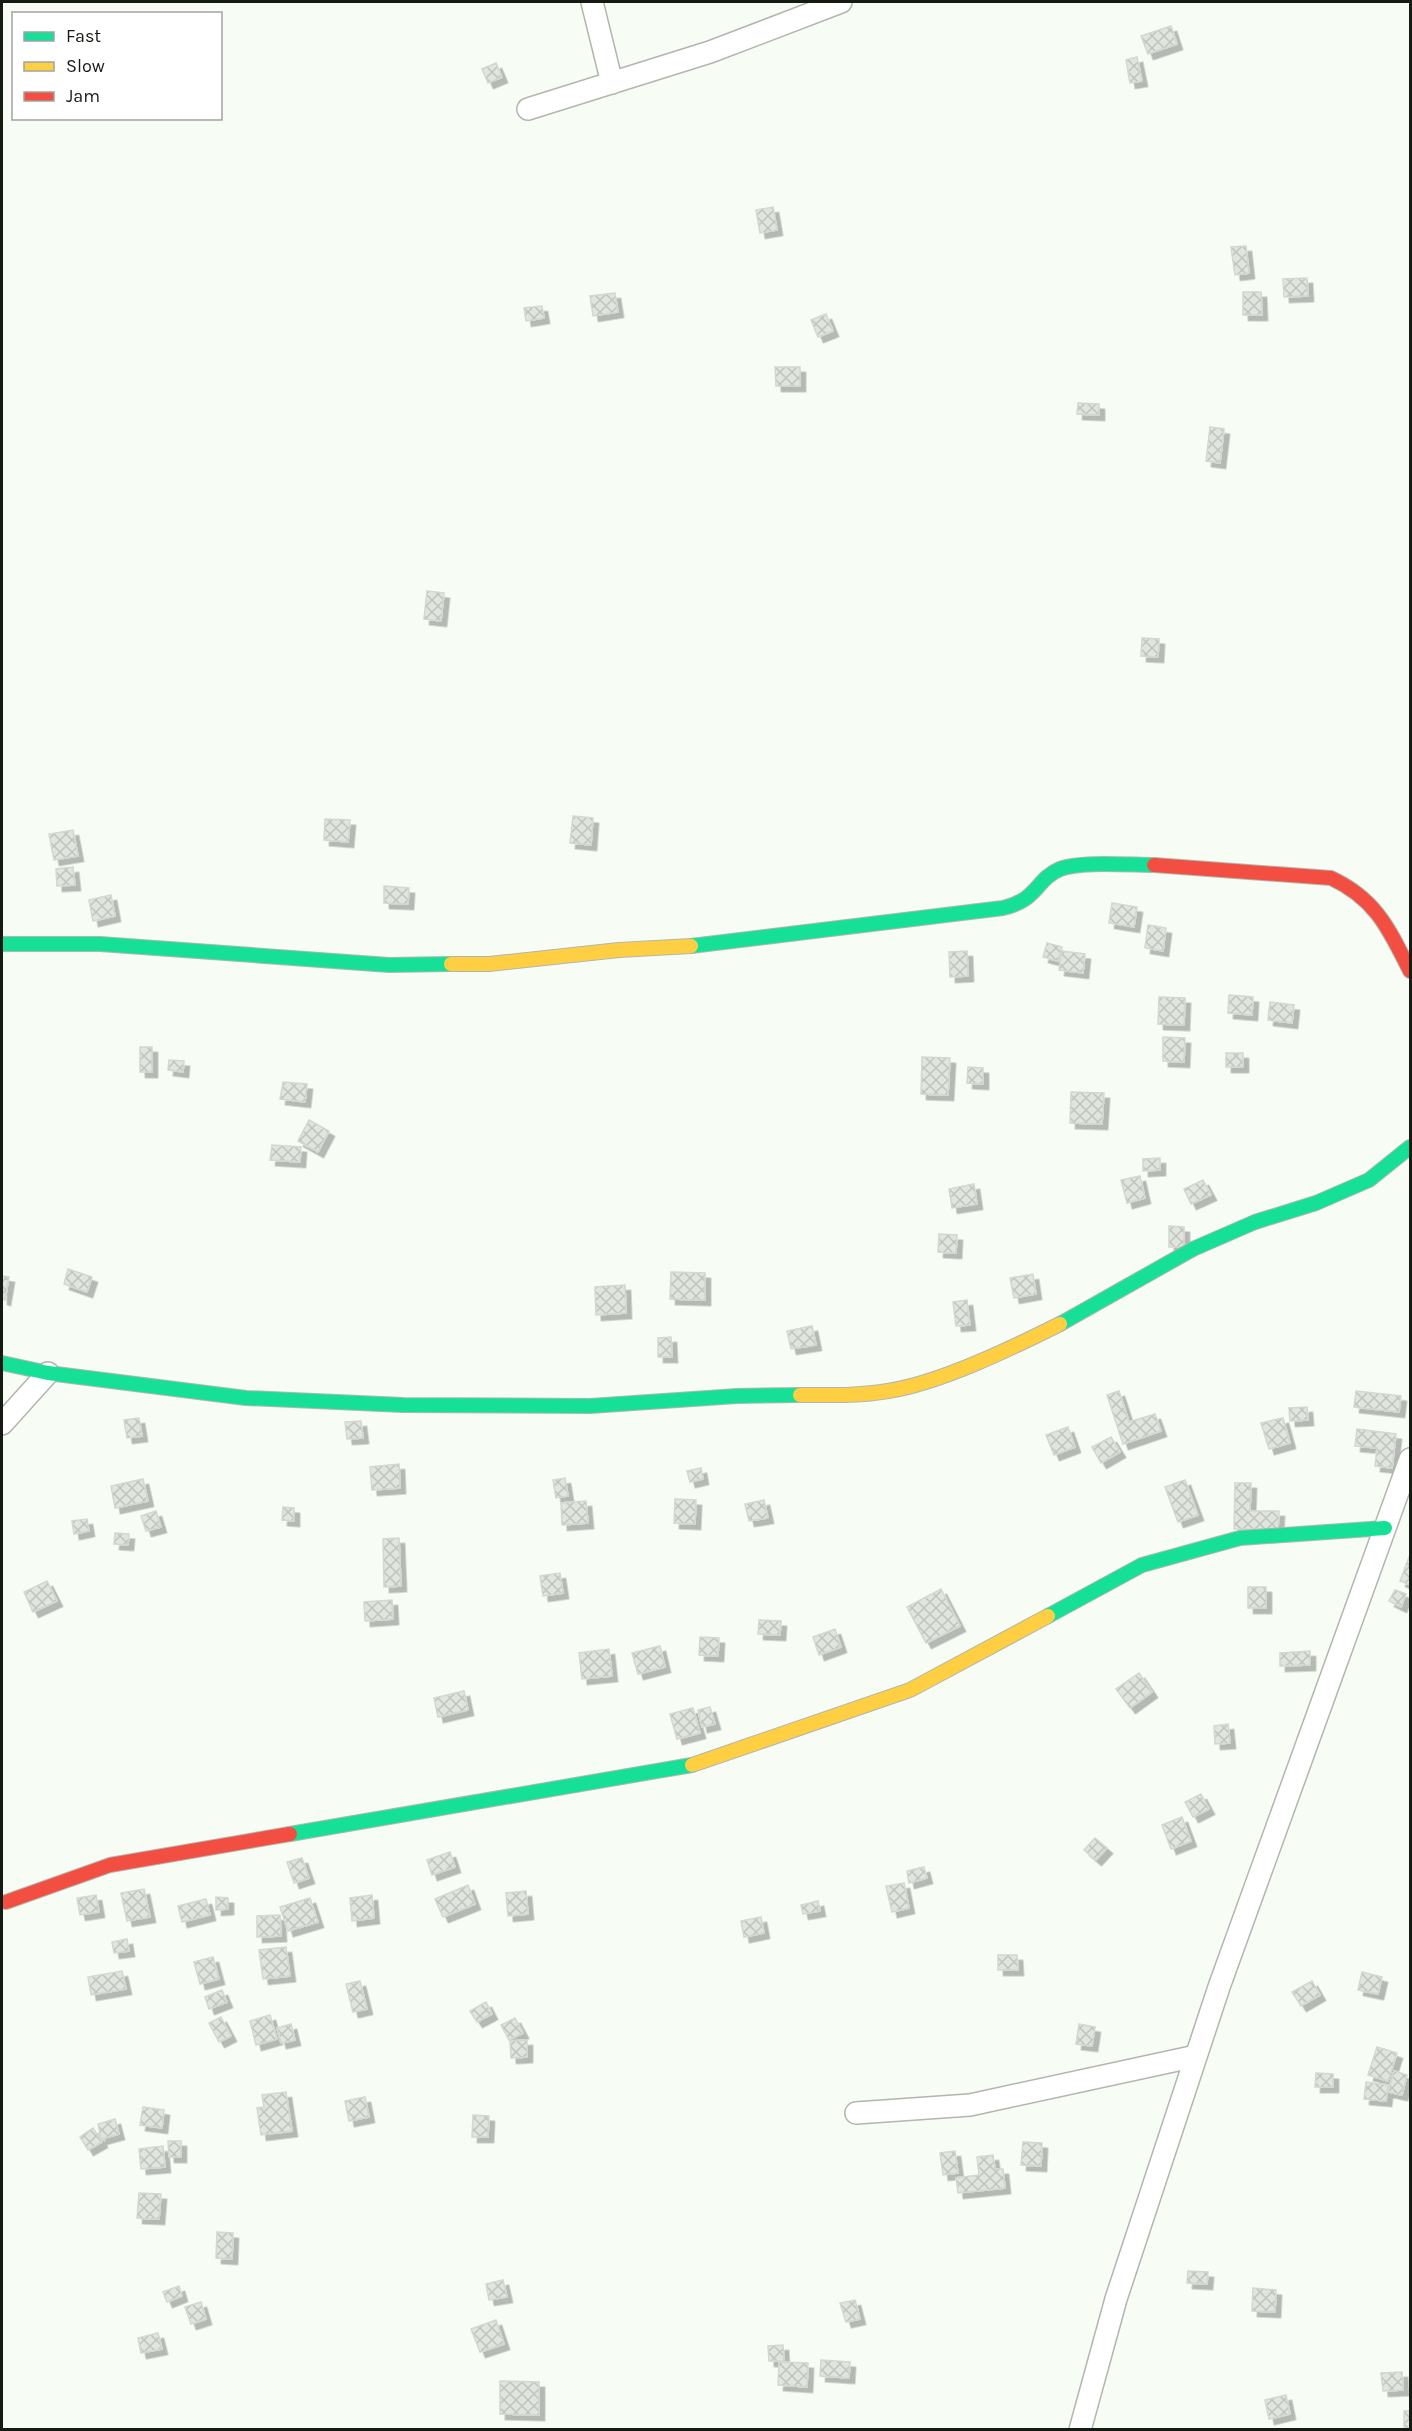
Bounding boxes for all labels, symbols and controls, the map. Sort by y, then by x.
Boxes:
legend [12,12,222,120]
text: Fast [66,25,101,47]
text: Slow [66,55,105,77]
text: Jam [66,85,100,107]

